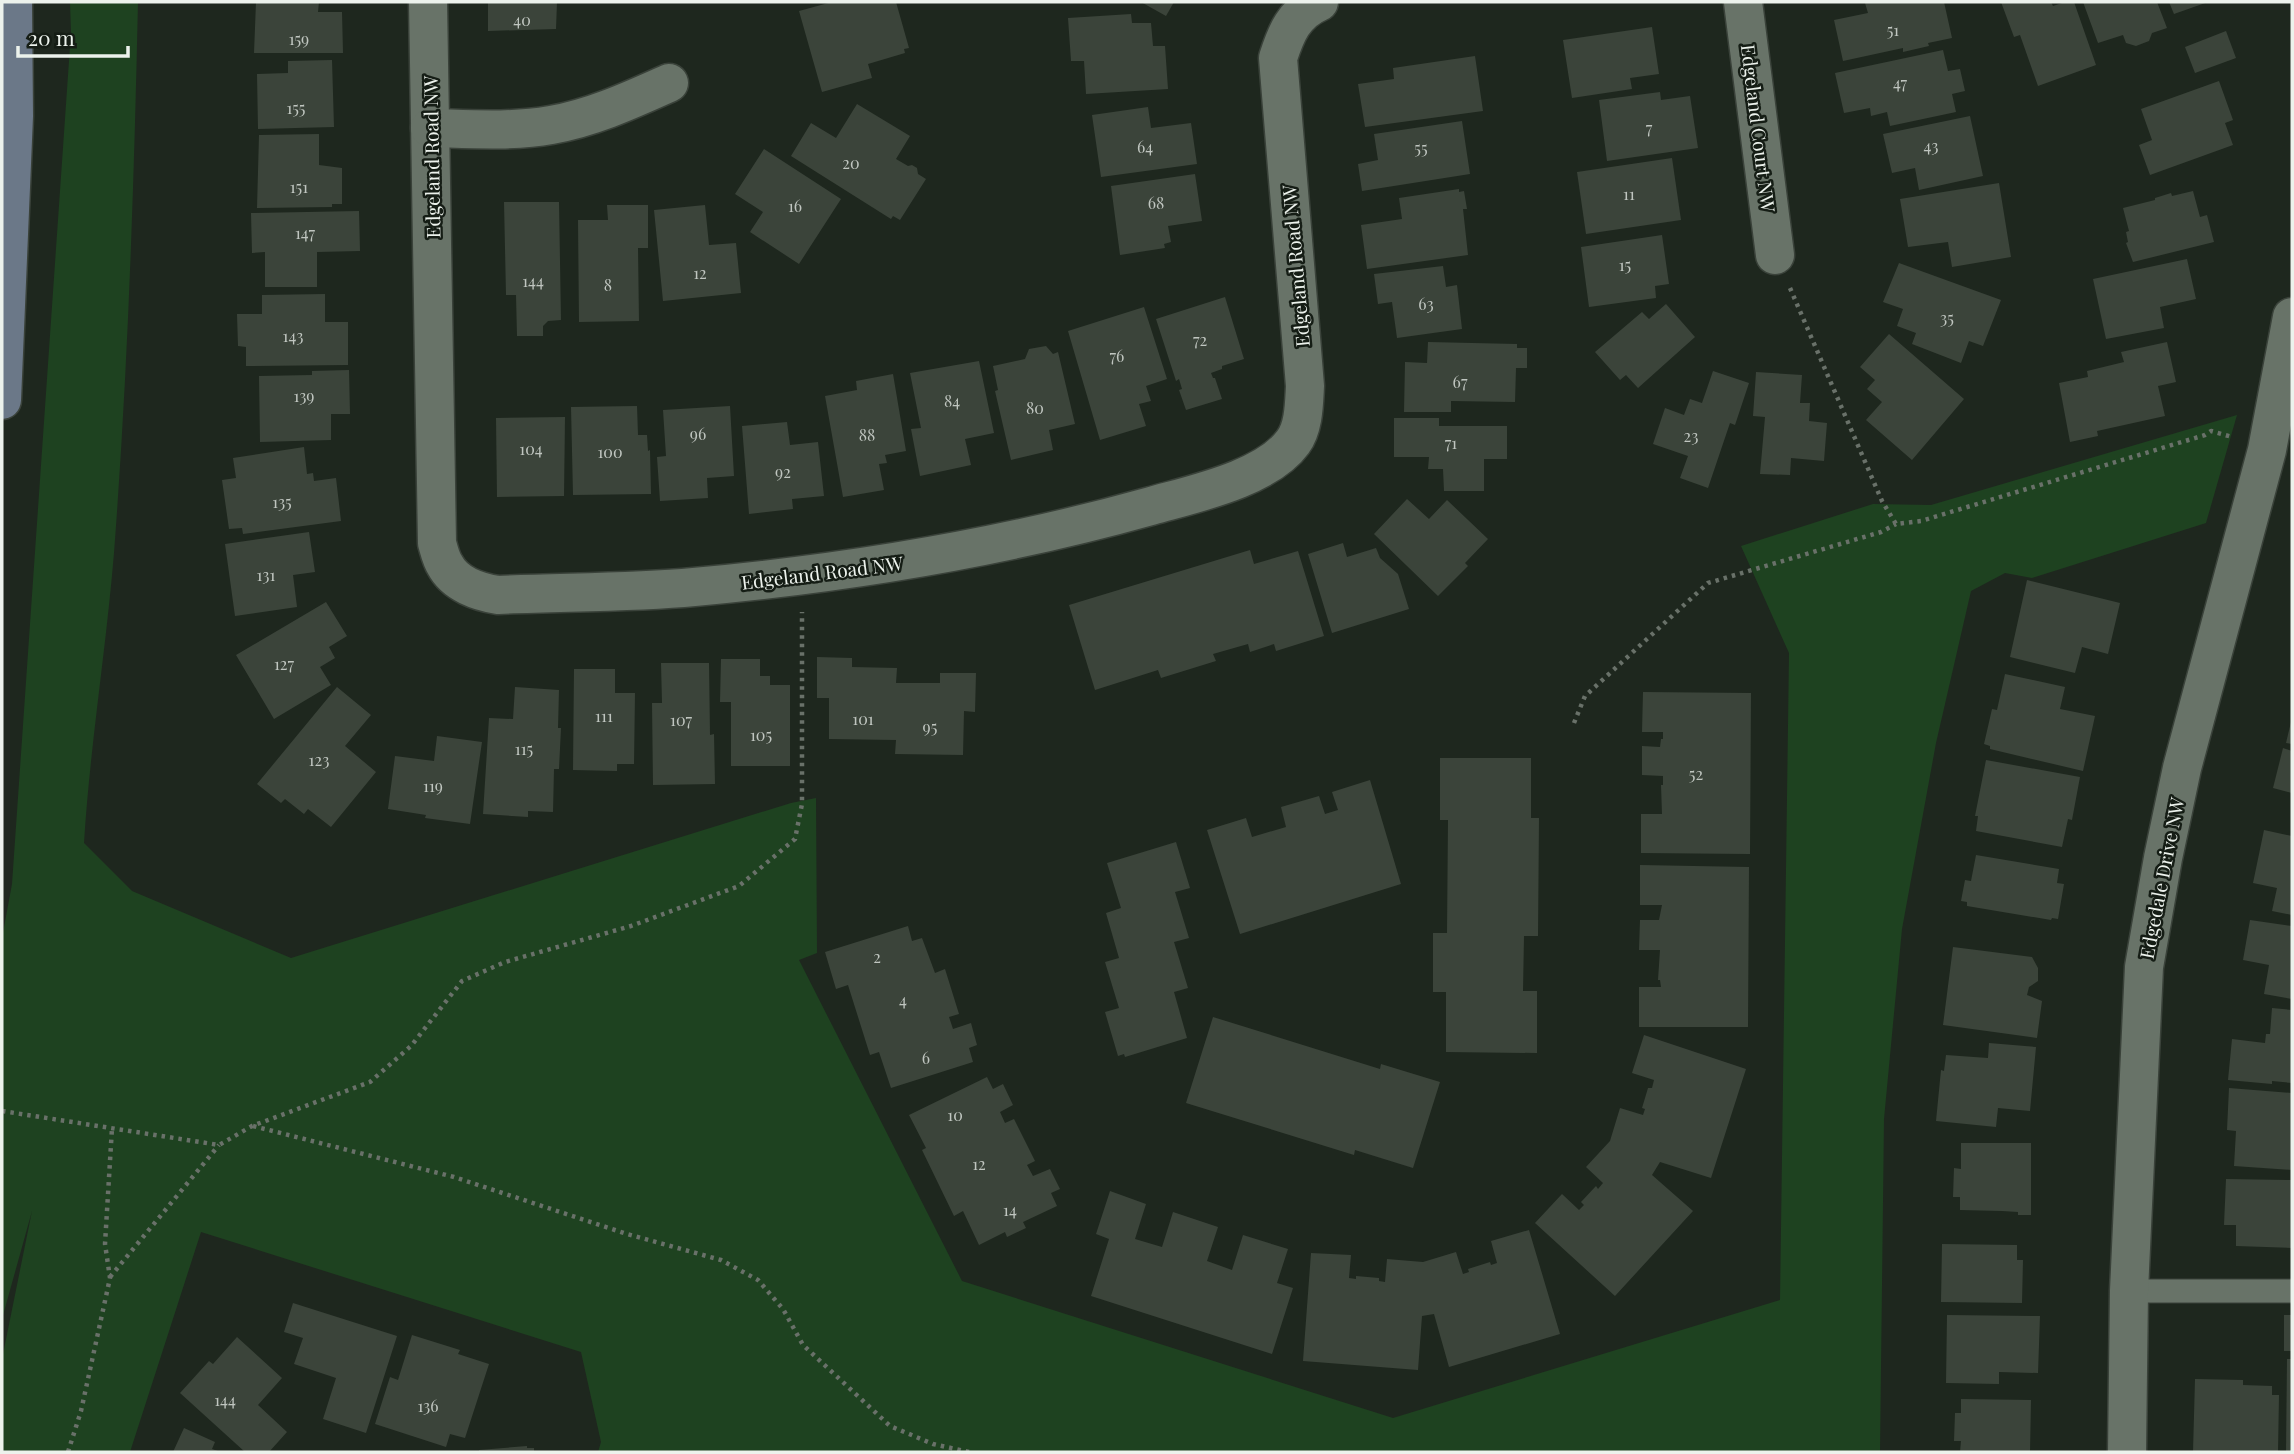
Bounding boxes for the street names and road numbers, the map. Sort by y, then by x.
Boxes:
street label: Edgeland Court NW [1736,43,1782,214]
street label: Edgeland Road NW [417,75,445,239]
street label: Edgeland Road NW [1275,183,1315,348]
street label: Edgeland Road NW [740,549,905,595]
street label: Edgedale Drive NW [2133,794,2190,961]

